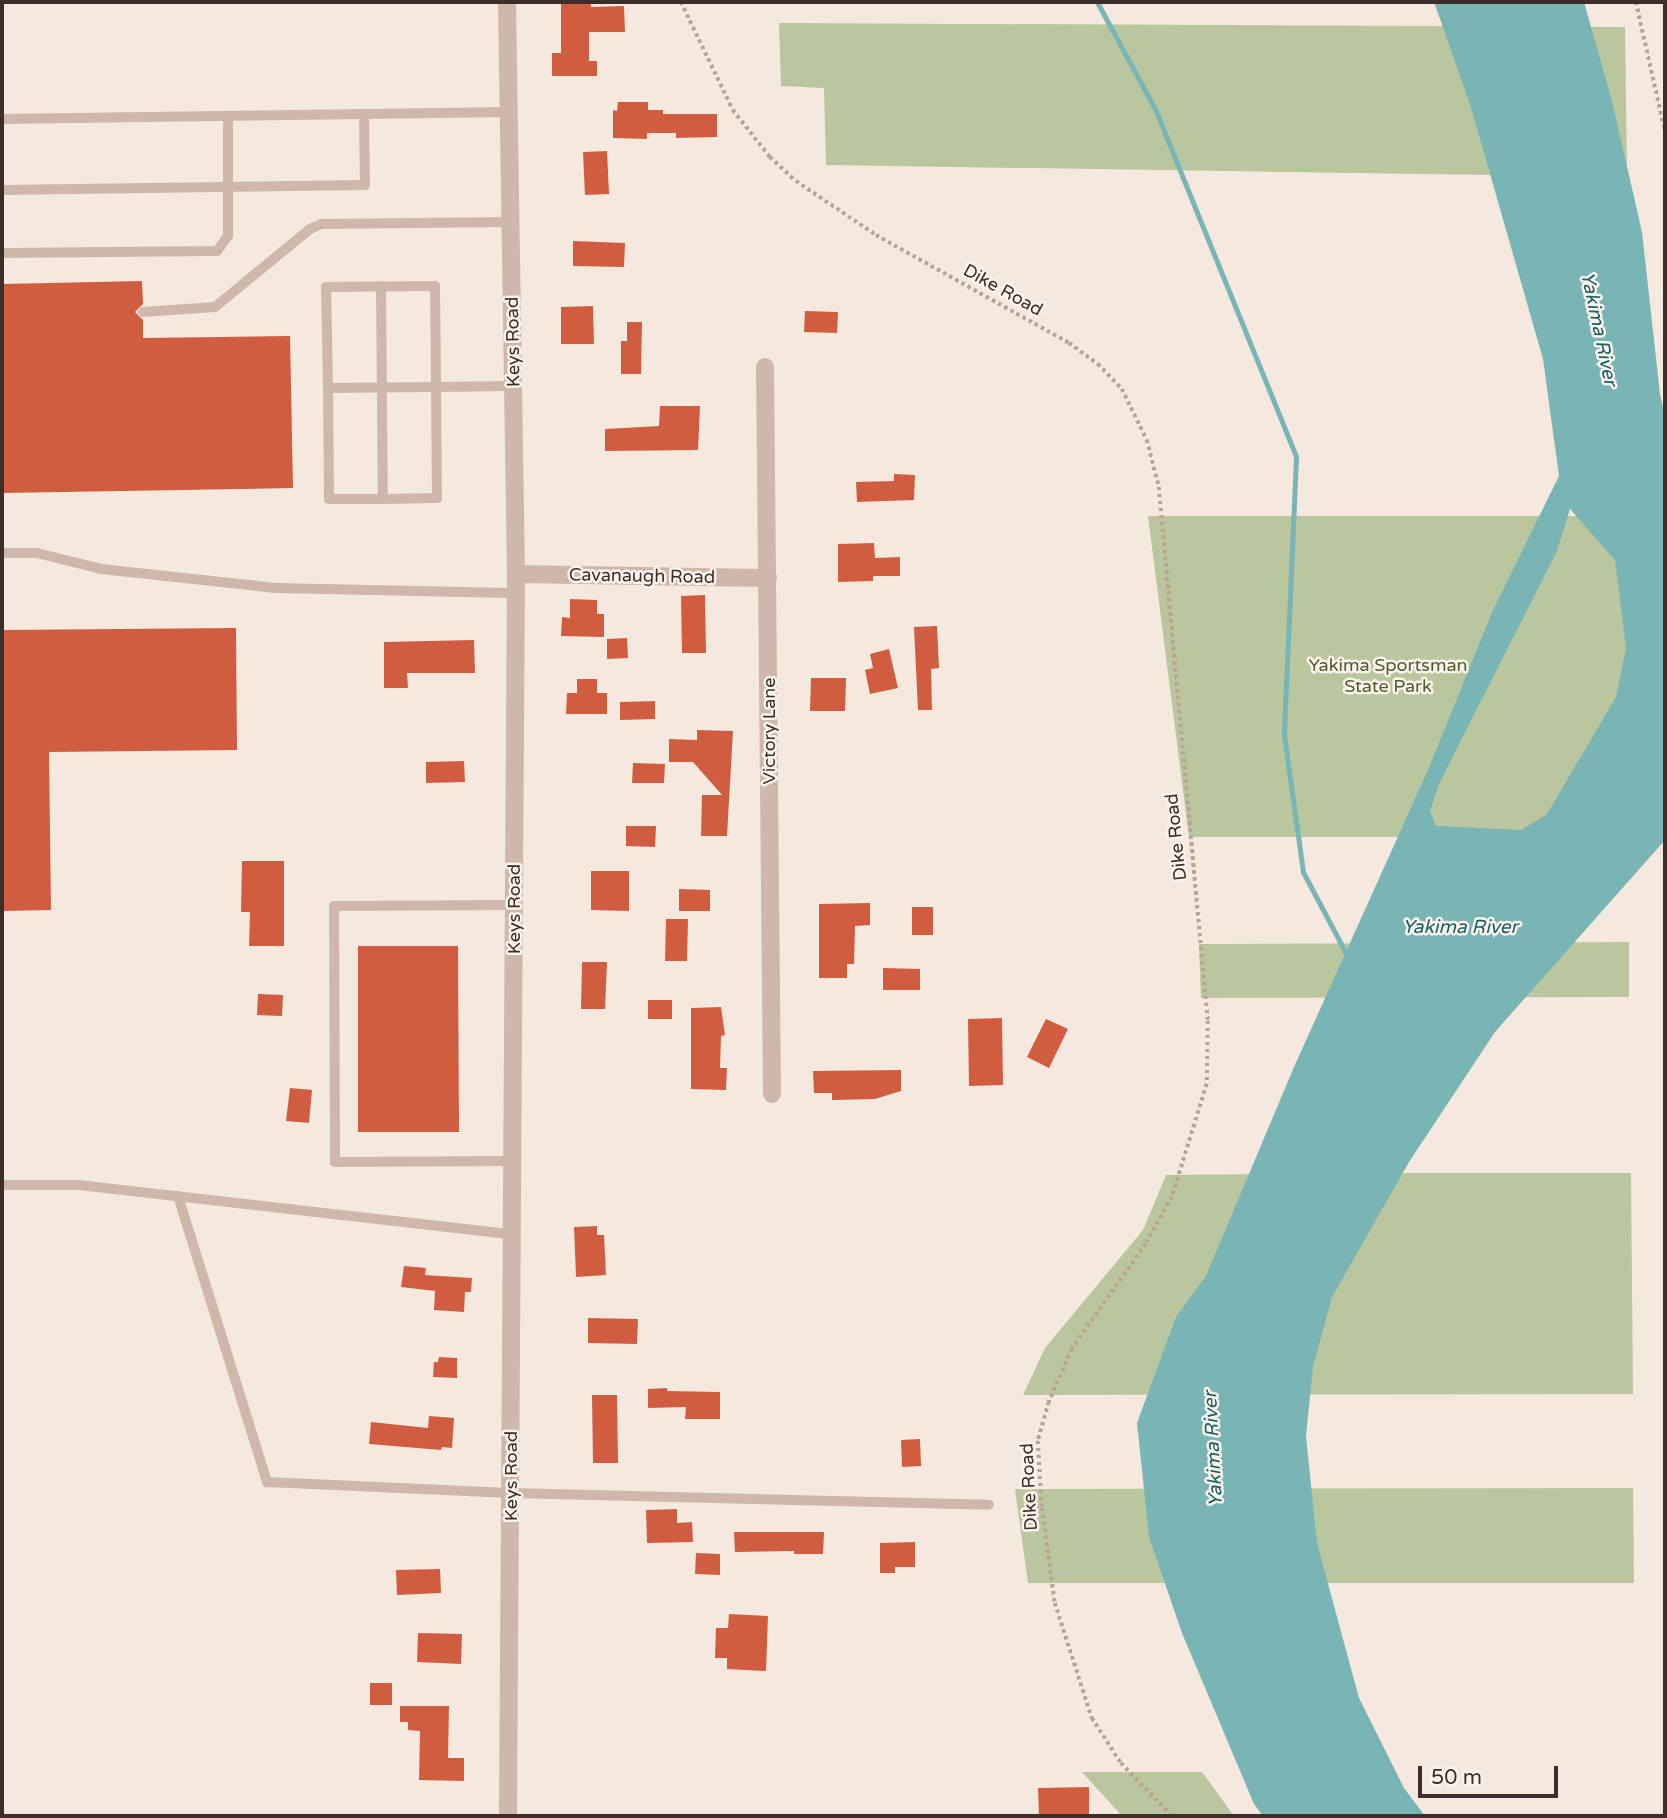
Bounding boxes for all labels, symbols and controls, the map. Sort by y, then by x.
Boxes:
street label: Dike Road [959,259,1047,321]
water label: Yakima River [1575,270,1621,388]
street label: Keys Road [501,297,525,387]
street label: Cavanaugh Road [569,564,715,588]
park label: Yakima Sportsman State Park [1308,655,1468,698]
street label: Victory Lane [758,678,780,784]
street label: Dike Road [1161,792,1191,882]
street label: Keys Road [503,864,525,954]
water label: Yakima River [1402,917,1518,939]
water label: Yakima River [1200,1391,1228,1507]
street label: Keys Road [500,1431,522,1521]
street label: Dike Road [1016,1443,1042,1531]
scale bar [1422,1752,1562,1796]
text: 50 m [1431,1765,1482,1790]

